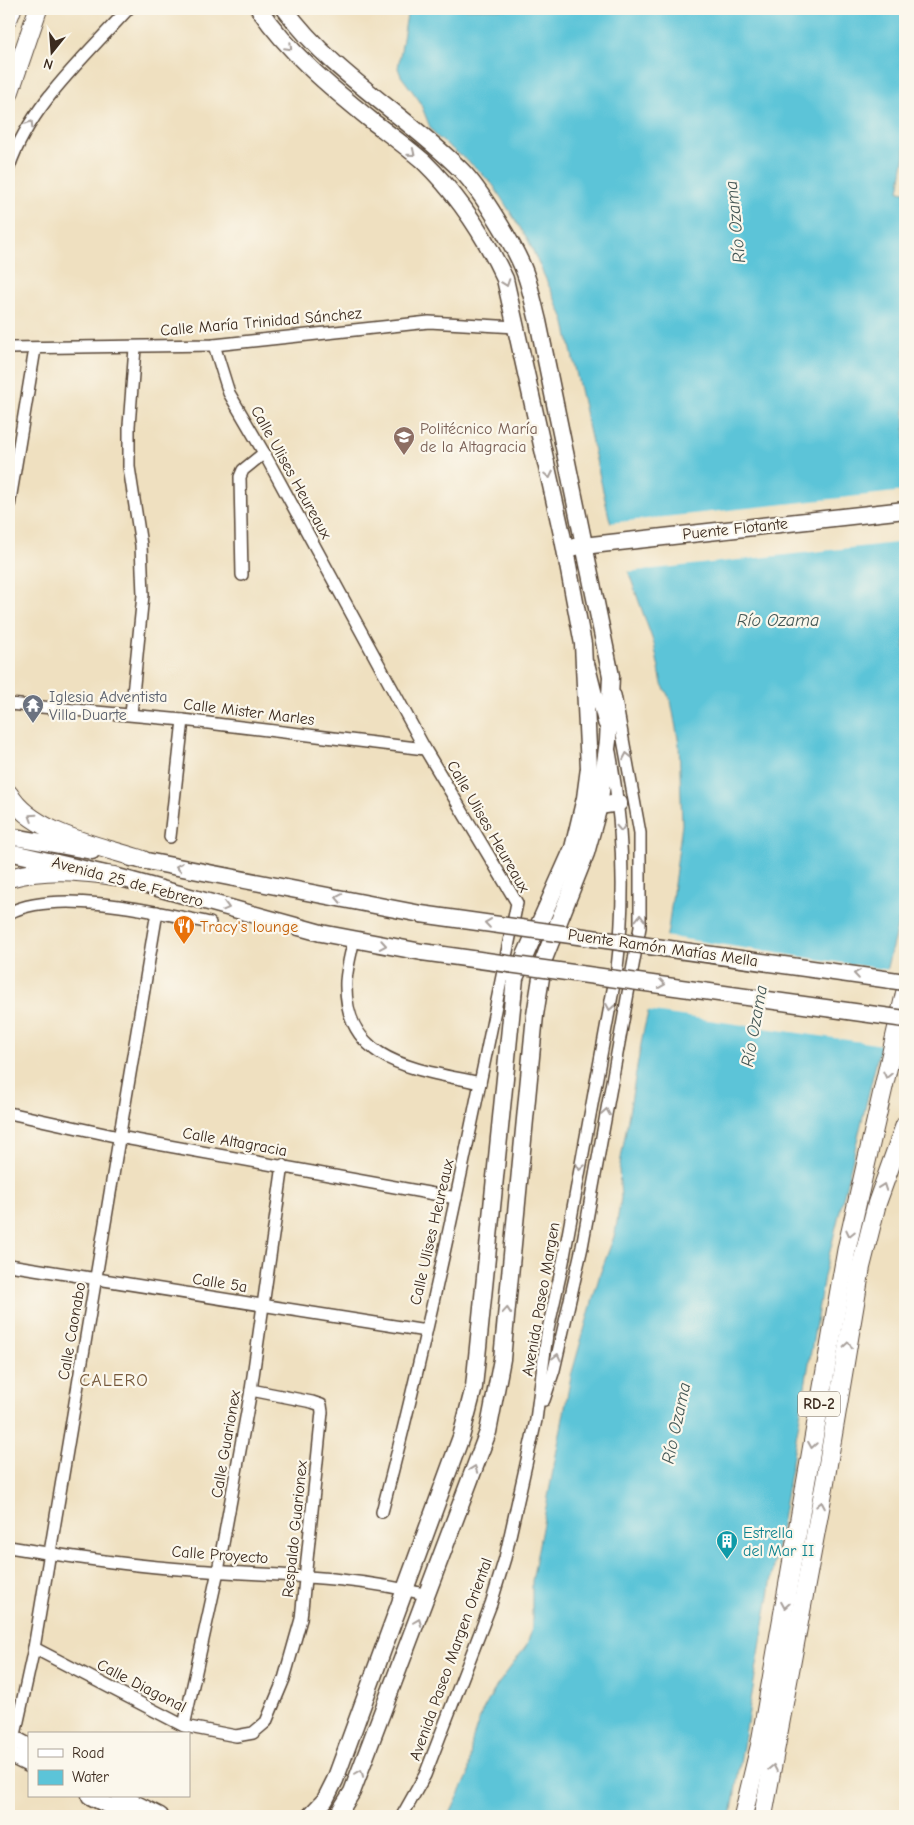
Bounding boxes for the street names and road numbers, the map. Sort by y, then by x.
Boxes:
street label: Calle María Trinidad Sánchez [160,304,363,340]
street label: Calle Ulises Heureaux [247,403,335,542]
street label: Puente Flotante [682,515,789,543]
street label: Calle Mister Marles [182,695,316,729]
street label: Calle Ulises Heureaux [443,757,533,896]
street label: Avenida 25 de Febrero [50,853,205,911]
street label: Puente Ramón Matías Mella [567,926,759,970]
street label: Calle Altagracia [181,1124,289,1160]
street label: Calle Ulises Heureaux [406,1157,458,1307]
street label: Avenida Paseo Margen [519,1221,563,1378]
street label: Calle 5a [191,1270,249,1296]
street label: Calle Caonabo [55,1281,89,1382]
street label: Calle Guarionex [208,1388,244,1500]
road number: RD-2 [798,1392,840,1416]
street label: Respaldo Guarionex [279,1459,311,1598]
street label: Calle Proyecto [171,1543,269,1567]
street label: Avenida Paseo Margen Oriental [406,1556,496,1763]
street label: Calle Diagonal [94,1656,189,1716]

